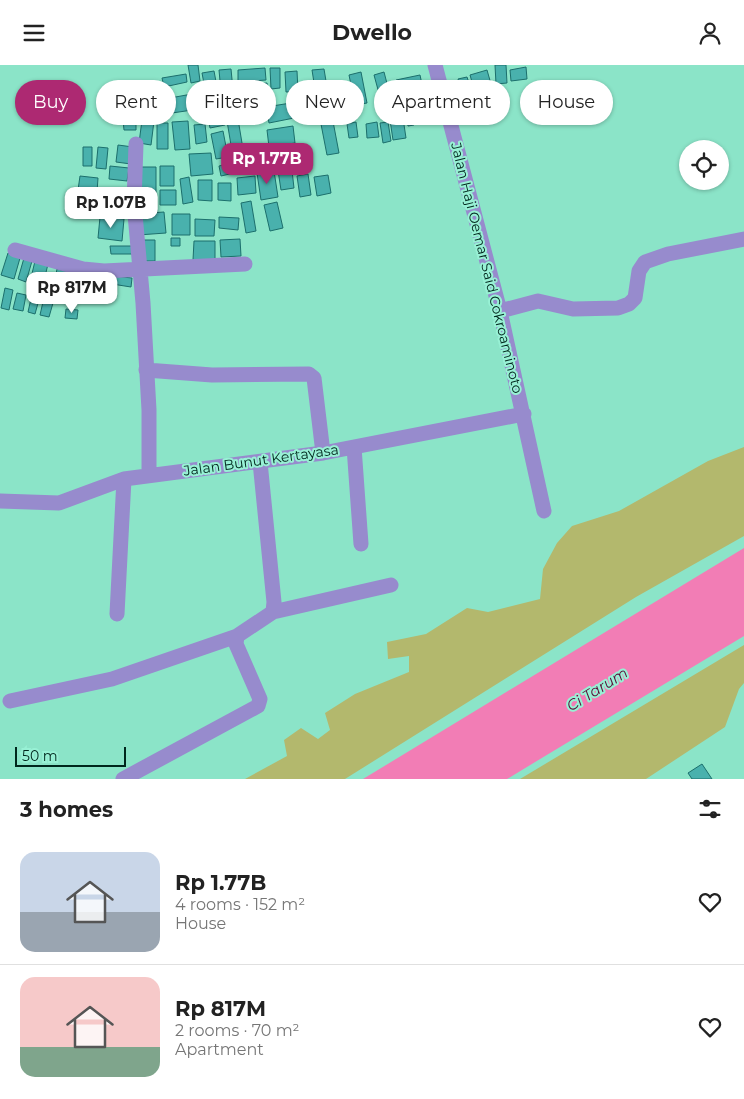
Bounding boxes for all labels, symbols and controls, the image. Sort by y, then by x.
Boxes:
icon: menu [20,19,48,47]
text: Dwello [332,19,412,46]
icon: person [696,19,724,47]
chip: Buy [15,80,86,125]
chip: Rent [96,80,176,125]
chip: Filters [186,80,276,125]
chip: New [286,80,364,125]
chip: Apartment [374,80,510,125]
chip: House [520,80,613,125]
street label: Jalan Haji Oemar Said Cokroaminoto [447,140,527,395]
map controls [679,140,729,190]
button: locate [679,140,729,190]
pin: Rp 1.77B [215,143,319,185]
text: Rp 1.77B [232,149,302,168]
pin: Rp 1.07B [59,186,163,229]
text: Rp 1.07B [76,193,146,212]
pin: Rp 817M [26,271,118,314]
text: Rp 817M [37,278,107,297]
street label: Jalan Bunut Kertayasa [181,440,340,480]
water label: Ci Tarum [563,663,631,715]
scale bar [15,744,126,767]
text: 50 m [22,747,58,765]
icon: filters [696,795,724,823]
text: 3 homes [20,797,113,822]
text: Rp 1.77B [175,870,266,895]
icon: home [60,872,120,932]
icon: heart [696,888,724,916]
text: 4 rooms · 152 m² [175,895,305,914]
text: House [175,914,226,933]
text: Rp 817M [175,996,266,1021]
icon: home [60,997,120,1057]
icon: heart [696,1013,724,1041]
text: 2 rooms · 70 m² [175,1021,300,1040]
text: Apartment [175,1040,264,1059]

